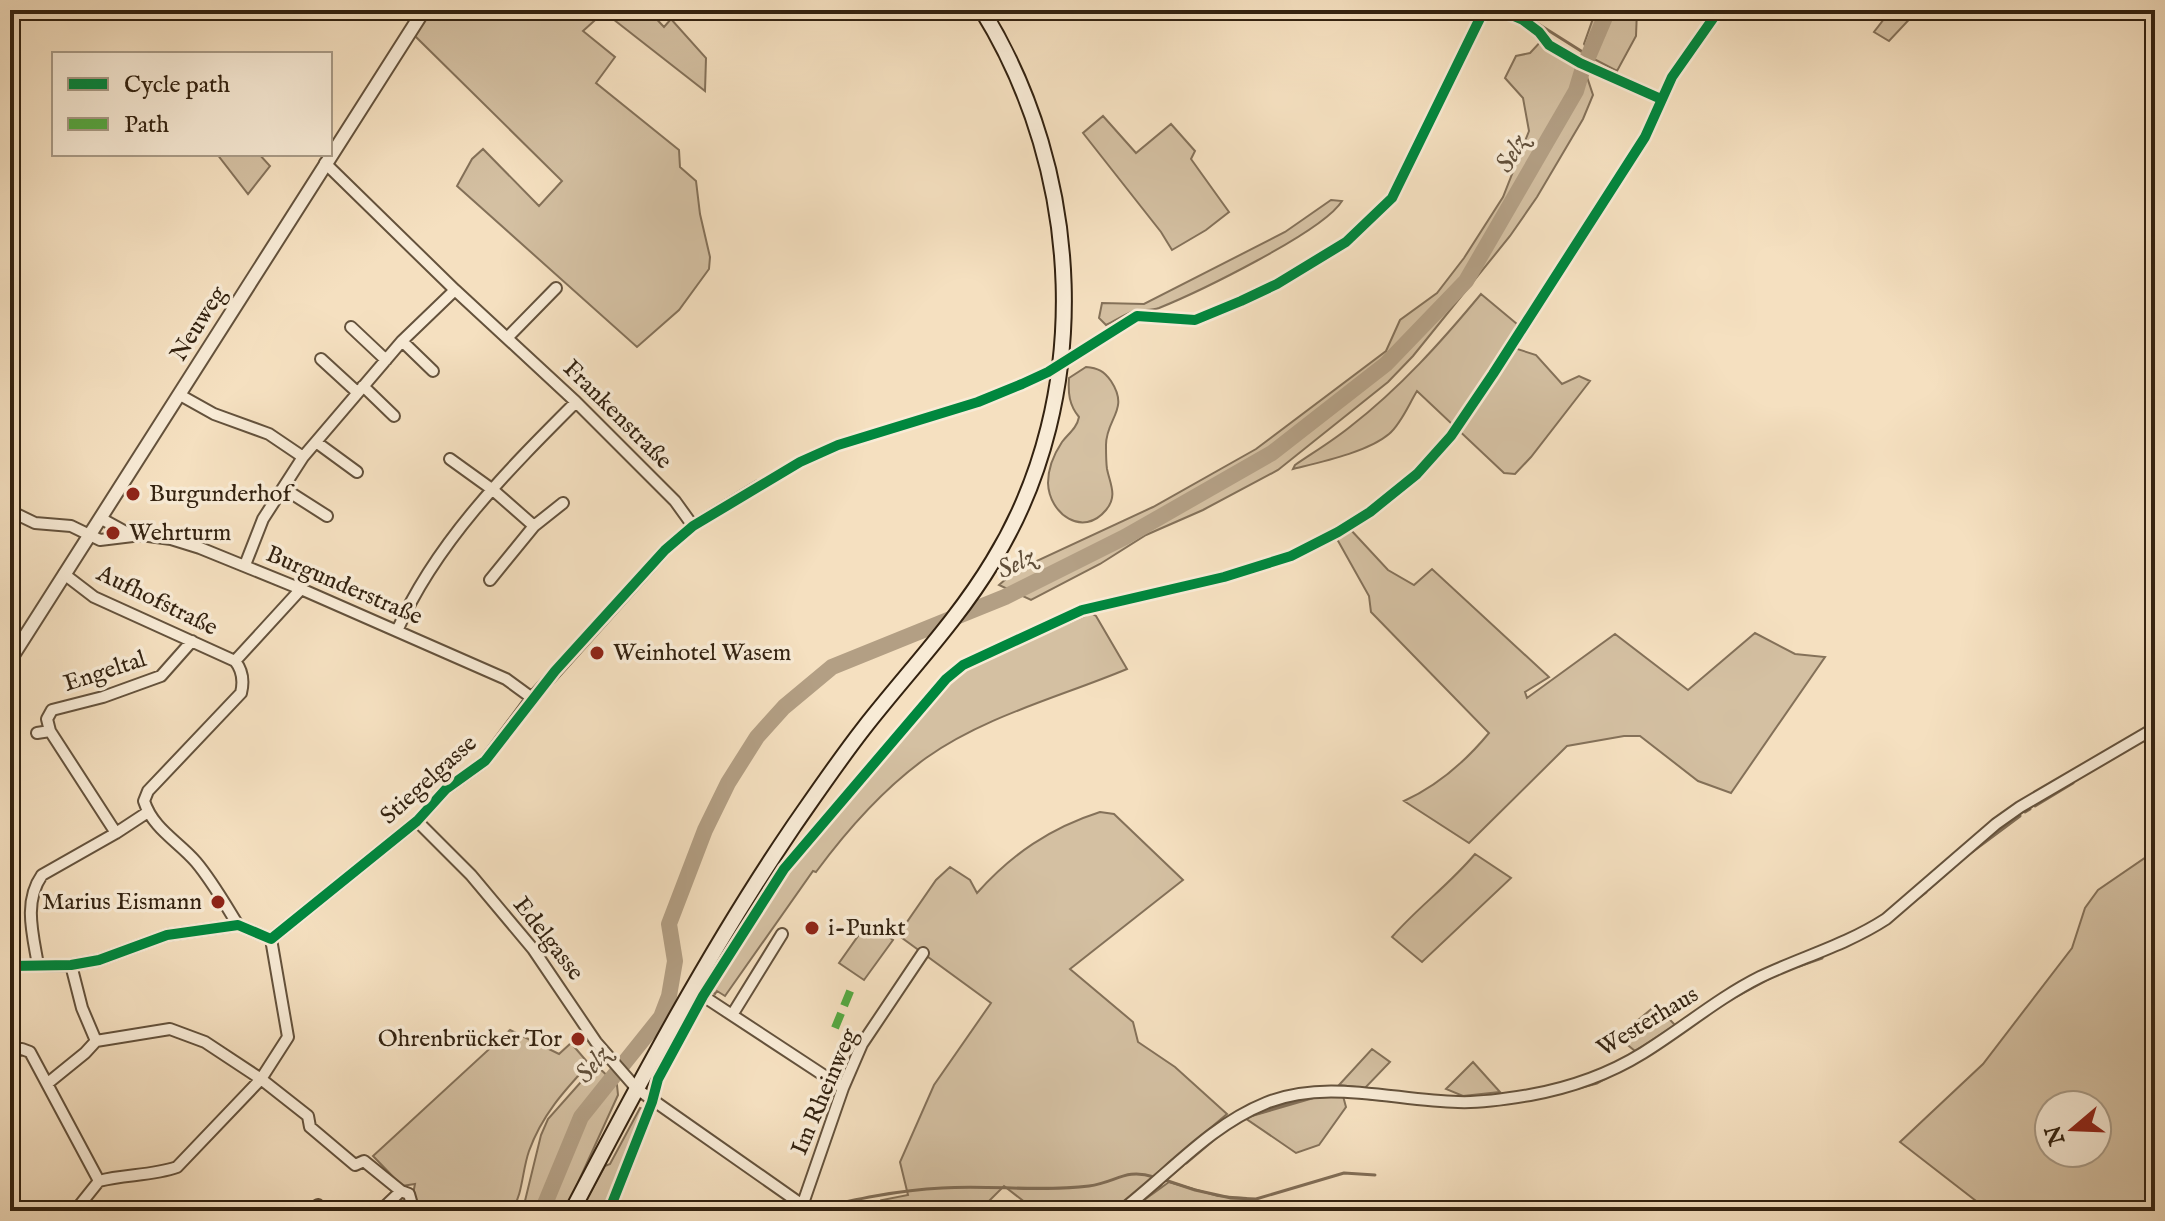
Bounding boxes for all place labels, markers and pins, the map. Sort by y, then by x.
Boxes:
place label: Burgunderhof [149,479,295,510]
marker: Burgunderhof [124,485,142,503]
place label: Wehrturm [129,518,231,549]
marker: Wehrturm [104,524,122,542]
place label: Weinhotel Wasem [613,638,791,669]
marker: Weinhotel Wasem [588,644,606,662]
place label: Marius Eismann [42,887,202,918]
marker: Marius Eismann [209,893,227,911]
place label: i-Punkt [828,913,906,944]
marker: i-Punkt [803,919,821,937]
place label: Ohrenbrücker Tor [378,1024,562,1055]
marker: Ohrenbrücker Tor [569,1030,587,1048]

